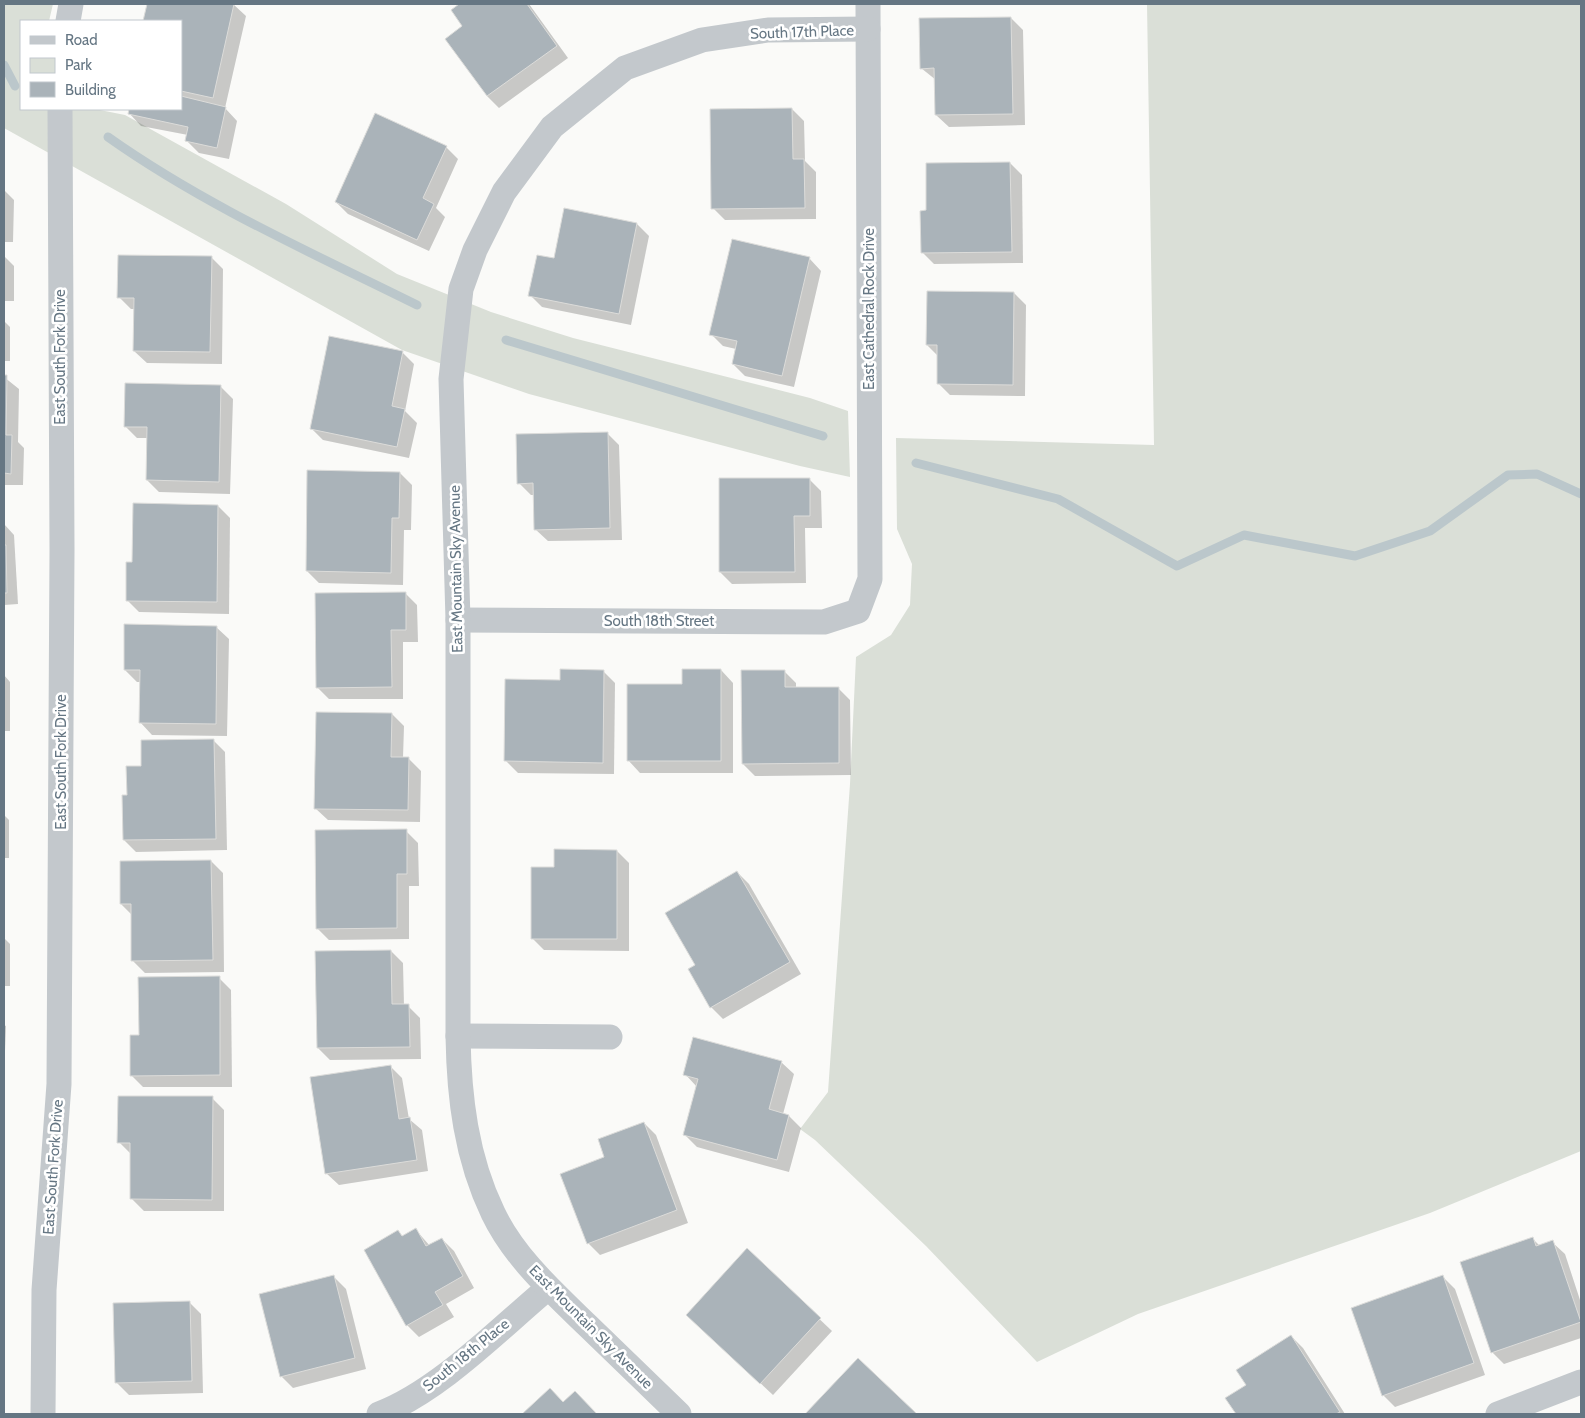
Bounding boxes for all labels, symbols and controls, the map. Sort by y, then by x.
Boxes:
legend [20,20,182,110]
street label: South 17th Place [750,21,855,43]
text: Road [65,31,98,49]
text: Park [65,56,92,74]
text: Building [65,81,116,99]
street label: East Cathedral Rock Drive [860,228,878,390]
street label: East South Fork Drive [51,289,69,425]
street label: East Mountain Sky Avenue [446,485,466,653]
street label: South 18th Street [604,612,714,630]
street label: East South Fork Drive [52,694,70,830]
street label: East South Fork Drive [39,1098,67,1235]
street label: East Mountain Sky Avenue [525,1261,657,1393]
street label: South 18th Place [419,1315,513,1395]

